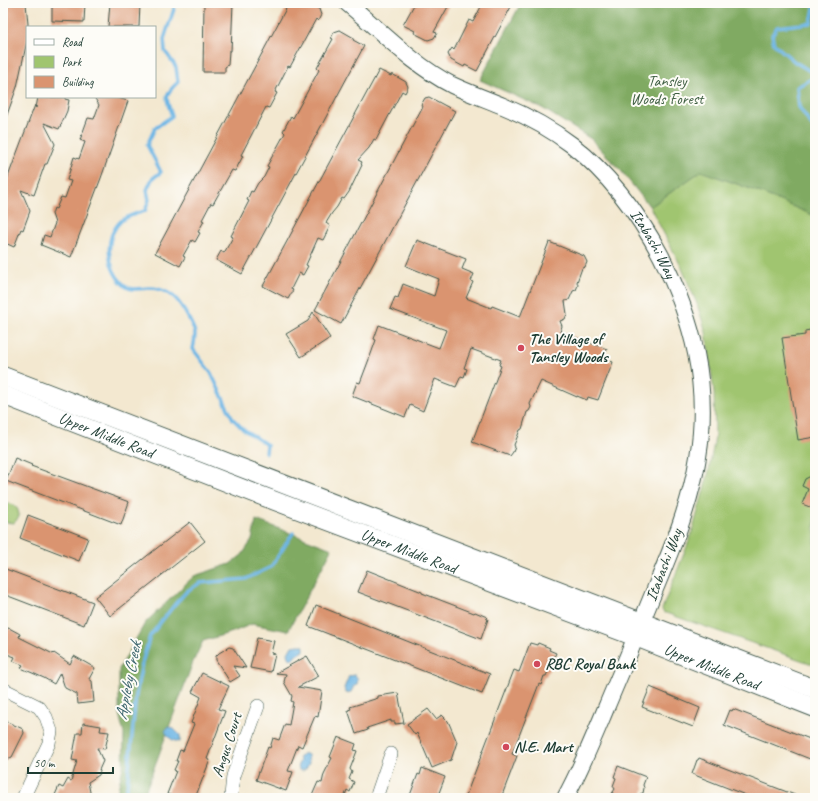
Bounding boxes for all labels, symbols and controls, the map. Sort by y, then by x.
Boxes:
legend [26,26,156,98]
text: Road [62,34,84,50]
text: Park [62,54,83,70]
park label: Tansley Woods Forest [631,71,705,109]
text: Building [62,74,94,90]
street label: Itabashi Way [625,206,681,283]
place label: The Village of Tansley Woods [529,329,609,367]
marker: The Village of Tansley Woods [516,343,526,353]
street label: Upper Middle Road [56,408,159,464]
street label: Upper Middle Road [358,524,462,579]
street label: Itabashi Way [641,525,687,604]
water label: Appleby Creek [110,638,146,722]
street label: Upper Middle Road [661,639,765,696]
place label: RBC Royal Bank [545,654,637,674]
marker: RBC Royal Bank [532,659,542,669]
street label: Angus Court [207,709,247,780]
place label: N.E. Mart [514,737,574,757]
marker: N.E. Mart [501,742,511,752]
scale bar [28,749,113,775]
text: 50 m [34,755,56,771]

